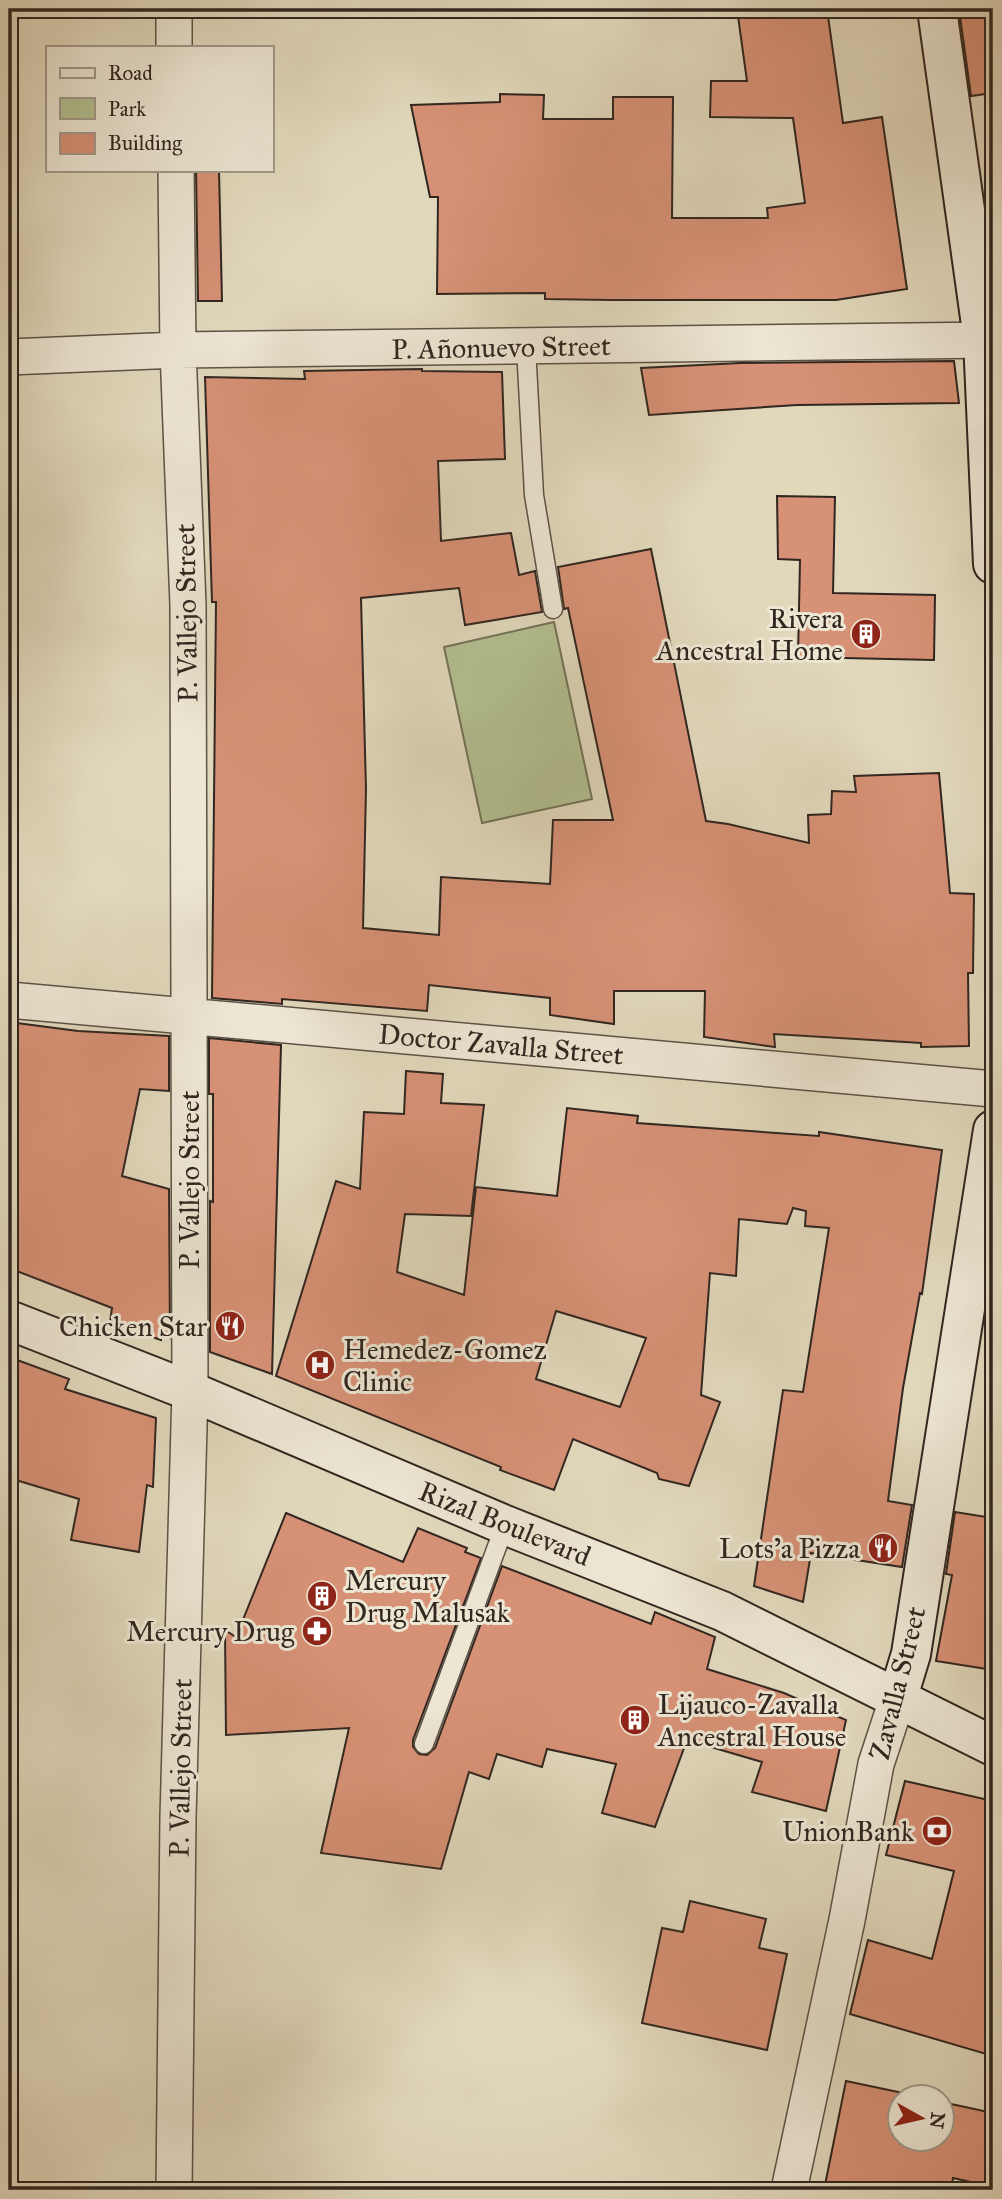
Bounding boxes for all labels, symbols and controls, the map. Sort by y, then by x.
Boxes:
legend [46,46,273,172]
text: Road [108,60,153,86]
text: Park [108,96,146,122]
text: Building [108,130,182,156]
street label: P. Añonuevo Street [391,328,611,367]
street label: P. Vallejo Street [167,523,206,703]
place label: Rivera Ancestral Home [655,601,843,668]
building icon: Rivera Ancestral Home [849,617,883,651]
street label: Doctor Zavalla Street [377,1016,625,1073]
street label: P. Vallejo Street [172,1090,207,1270]
place label: Chicken Star [59,1309,207,1344]
restaurant icon: Chicken Star [213,1309,247,1343]
place label: Hemedez-Gomez Clinic [343,1332,547,1399]
hospital icon: Hemedez-Gomez Clinic [303,1348,337,1382]
street label: Rizal Boulevard [414,1473,596,1574]
place label: Lots'a Pizza [719,1531,860,1566]
restaurant icon: Lots'a Pizza [866,1531,900,1565]
place label: Mercury Drug Malusak [345,1563,510,1630]
building icon: Mercury Drug Malusak [305,1579,339,1613]
street label: Zavalla Street [862,1603,933,1763]
place label: Mercury Drug [126,1614,295,1649]
pharmacy icon: Mercury Drug [300,1614,334,1648]
street label: P. Vallejo Street [161,1678,200,1858]
place label: Lijauco-Zavalla Ancestral House [657,1687,847,1754]
building icon: Lijauco-Zavalla Ancestral House [618,1703,652,1737]
place label: UnionBank [782,1814,914,1849]
bank icon: UnionBank [920,1814,954,1848]
north arrow [886,2084,956,2154]
text: N [925,2111,950,2130]

